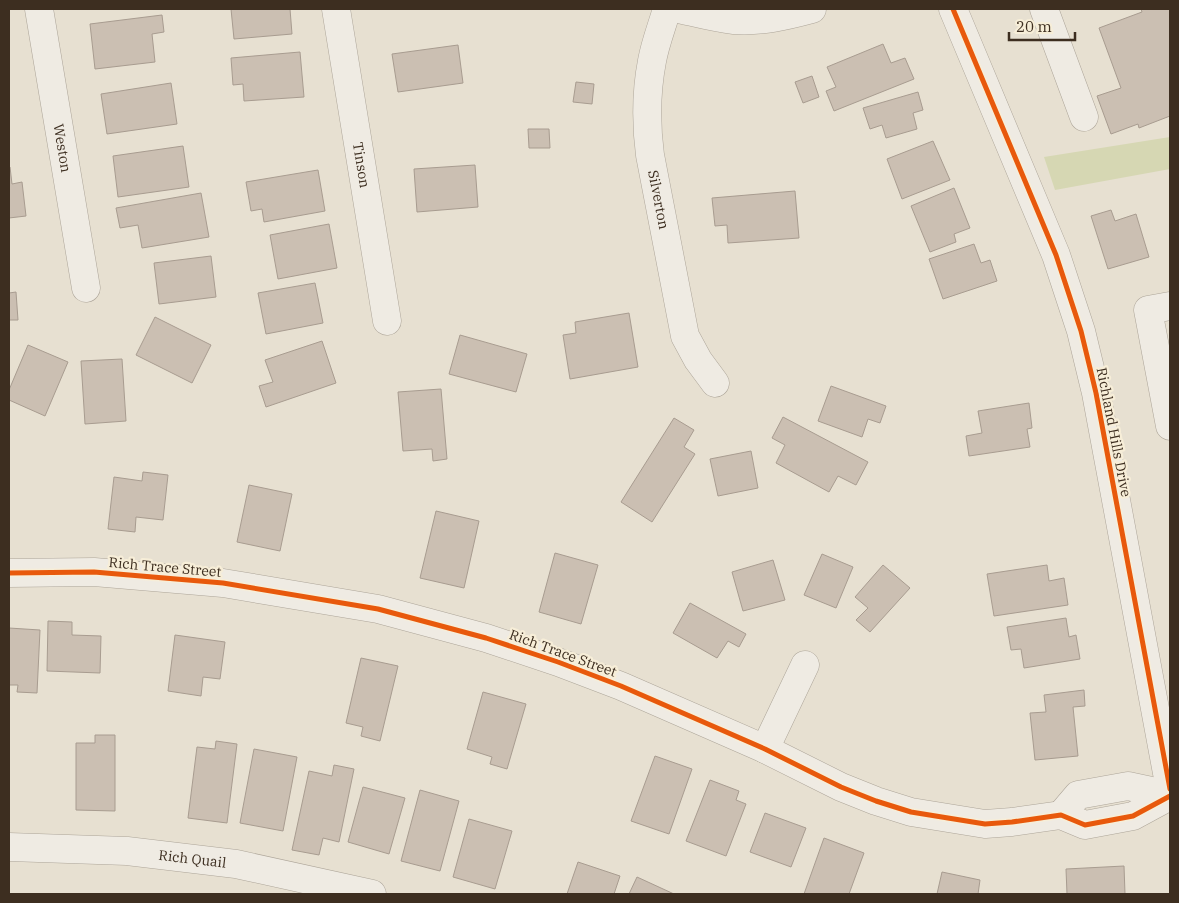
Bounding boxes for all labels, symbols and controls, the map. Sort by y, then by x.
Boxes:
scale bar [1009,10,1075,42]
text: 20 m [1016,17,1052,36]
street label: Weston [49,122,75,174]
street label: Tinson [349,141,374,189]
street label: Silverton [644,169,673,231]
street label: Richland Hills Drive [1093,366,1135,498]
street label: Rich Trace Street [108,553,222,581]
street label: Rich Trace Street [507,625,619,681]
street label: Rich Quail [158,846,227,872]

